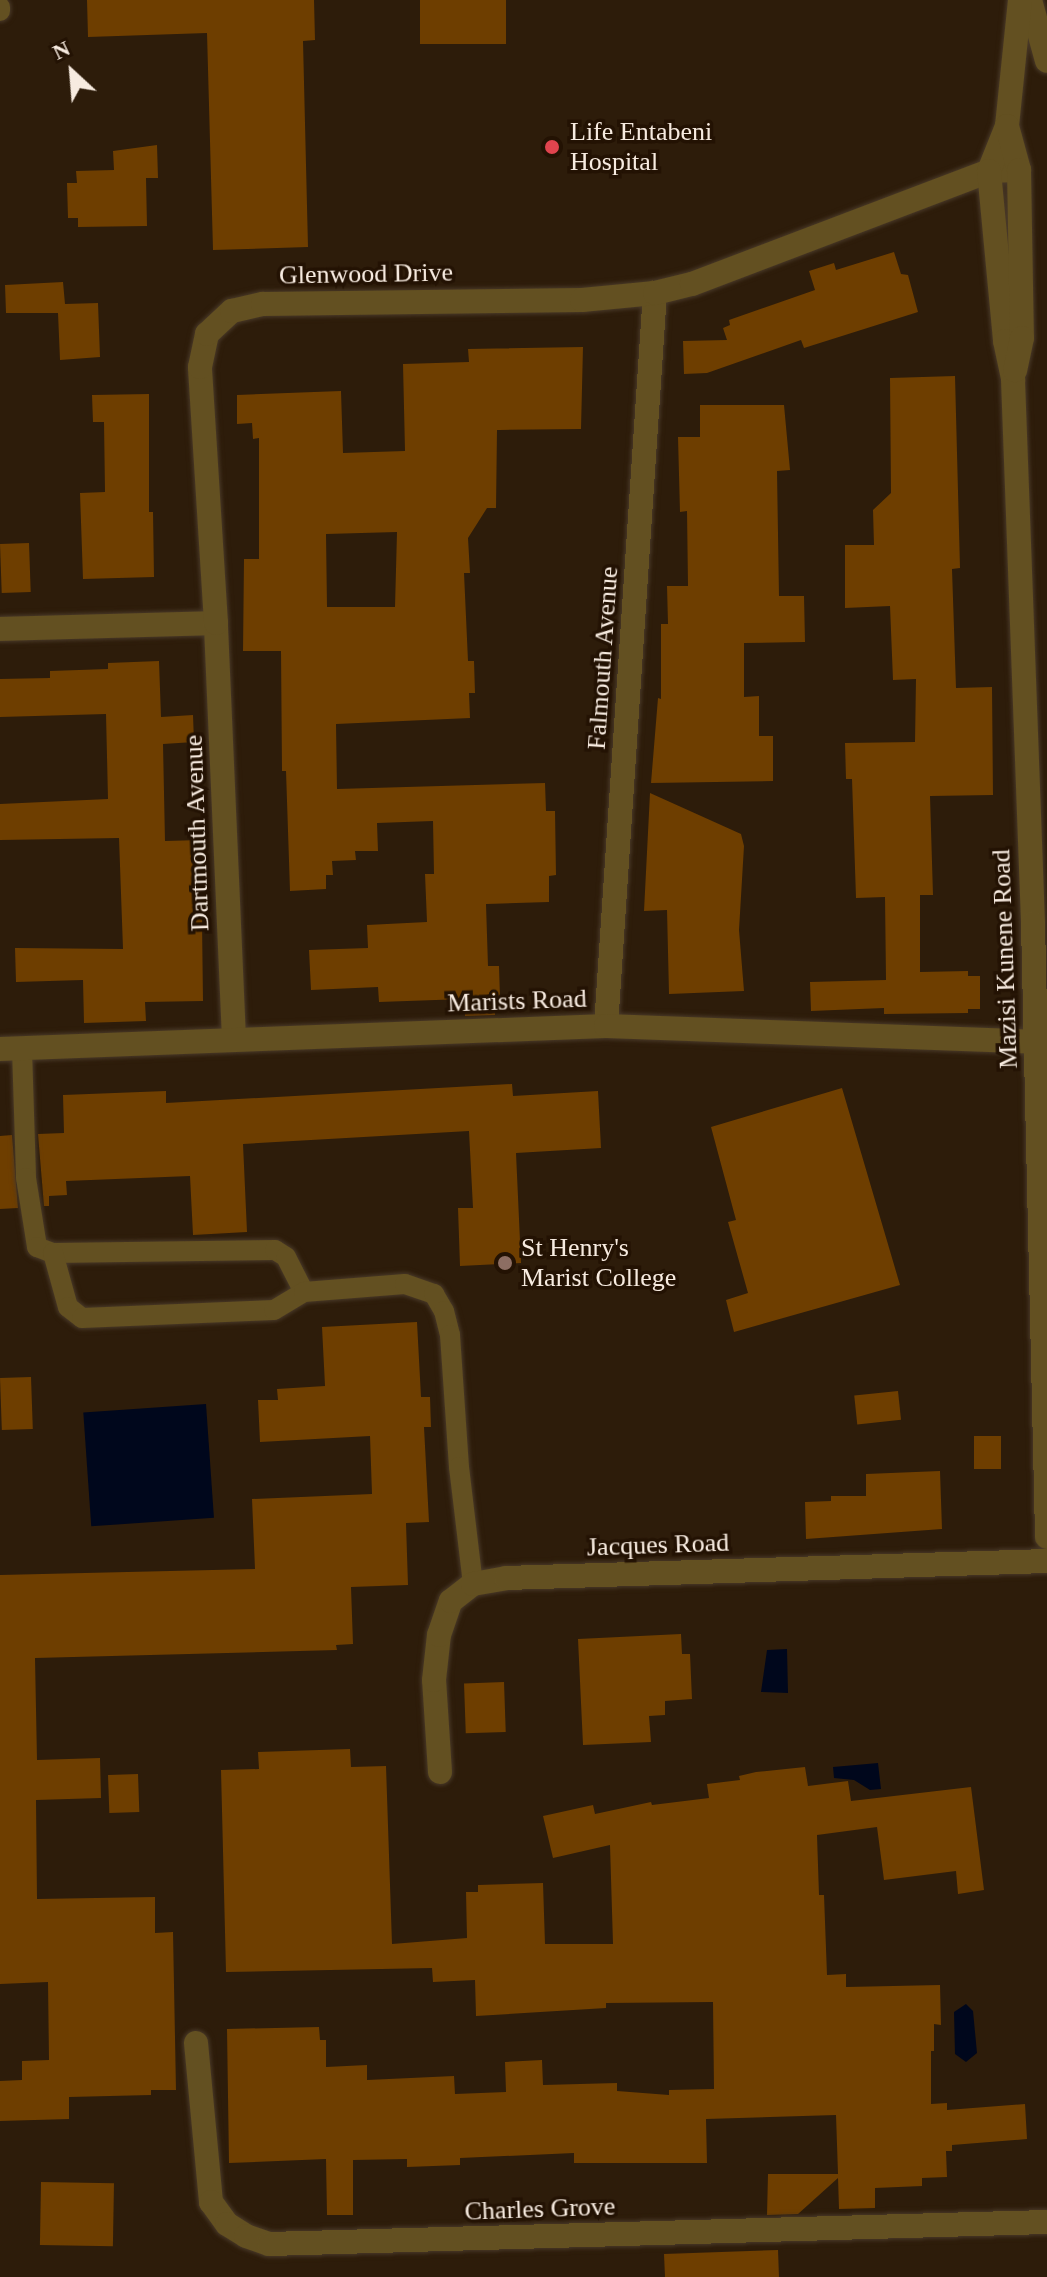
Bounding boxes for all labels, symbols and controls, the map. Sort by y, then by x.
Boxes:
north arrow [32,32,112,112]
text: N [49,35,74,65]
place label: Life Entabeni Hospital [570,116,712,178]
marker: Life Entabeni Hospital [541,136,563,158]
street label: Glenwood Drive [279,257,453,291]
street label: Falmouth Avenue [581,565,625,751]
street label: Dartmouth Avenue [178,733,216,933]
street label: Mazisi Kunene Road [986,849,1024,1069]
street label: Marists Road [447,983,587,1019]
place label: St Henry's Marist College [521,1232,676,1294]
marker: St Henry's Marist College [496,1254,514,1272]
street label: Jacques Road [586,1527,730,1563]
street label: Charles Grove [464,2191,616,2227]

